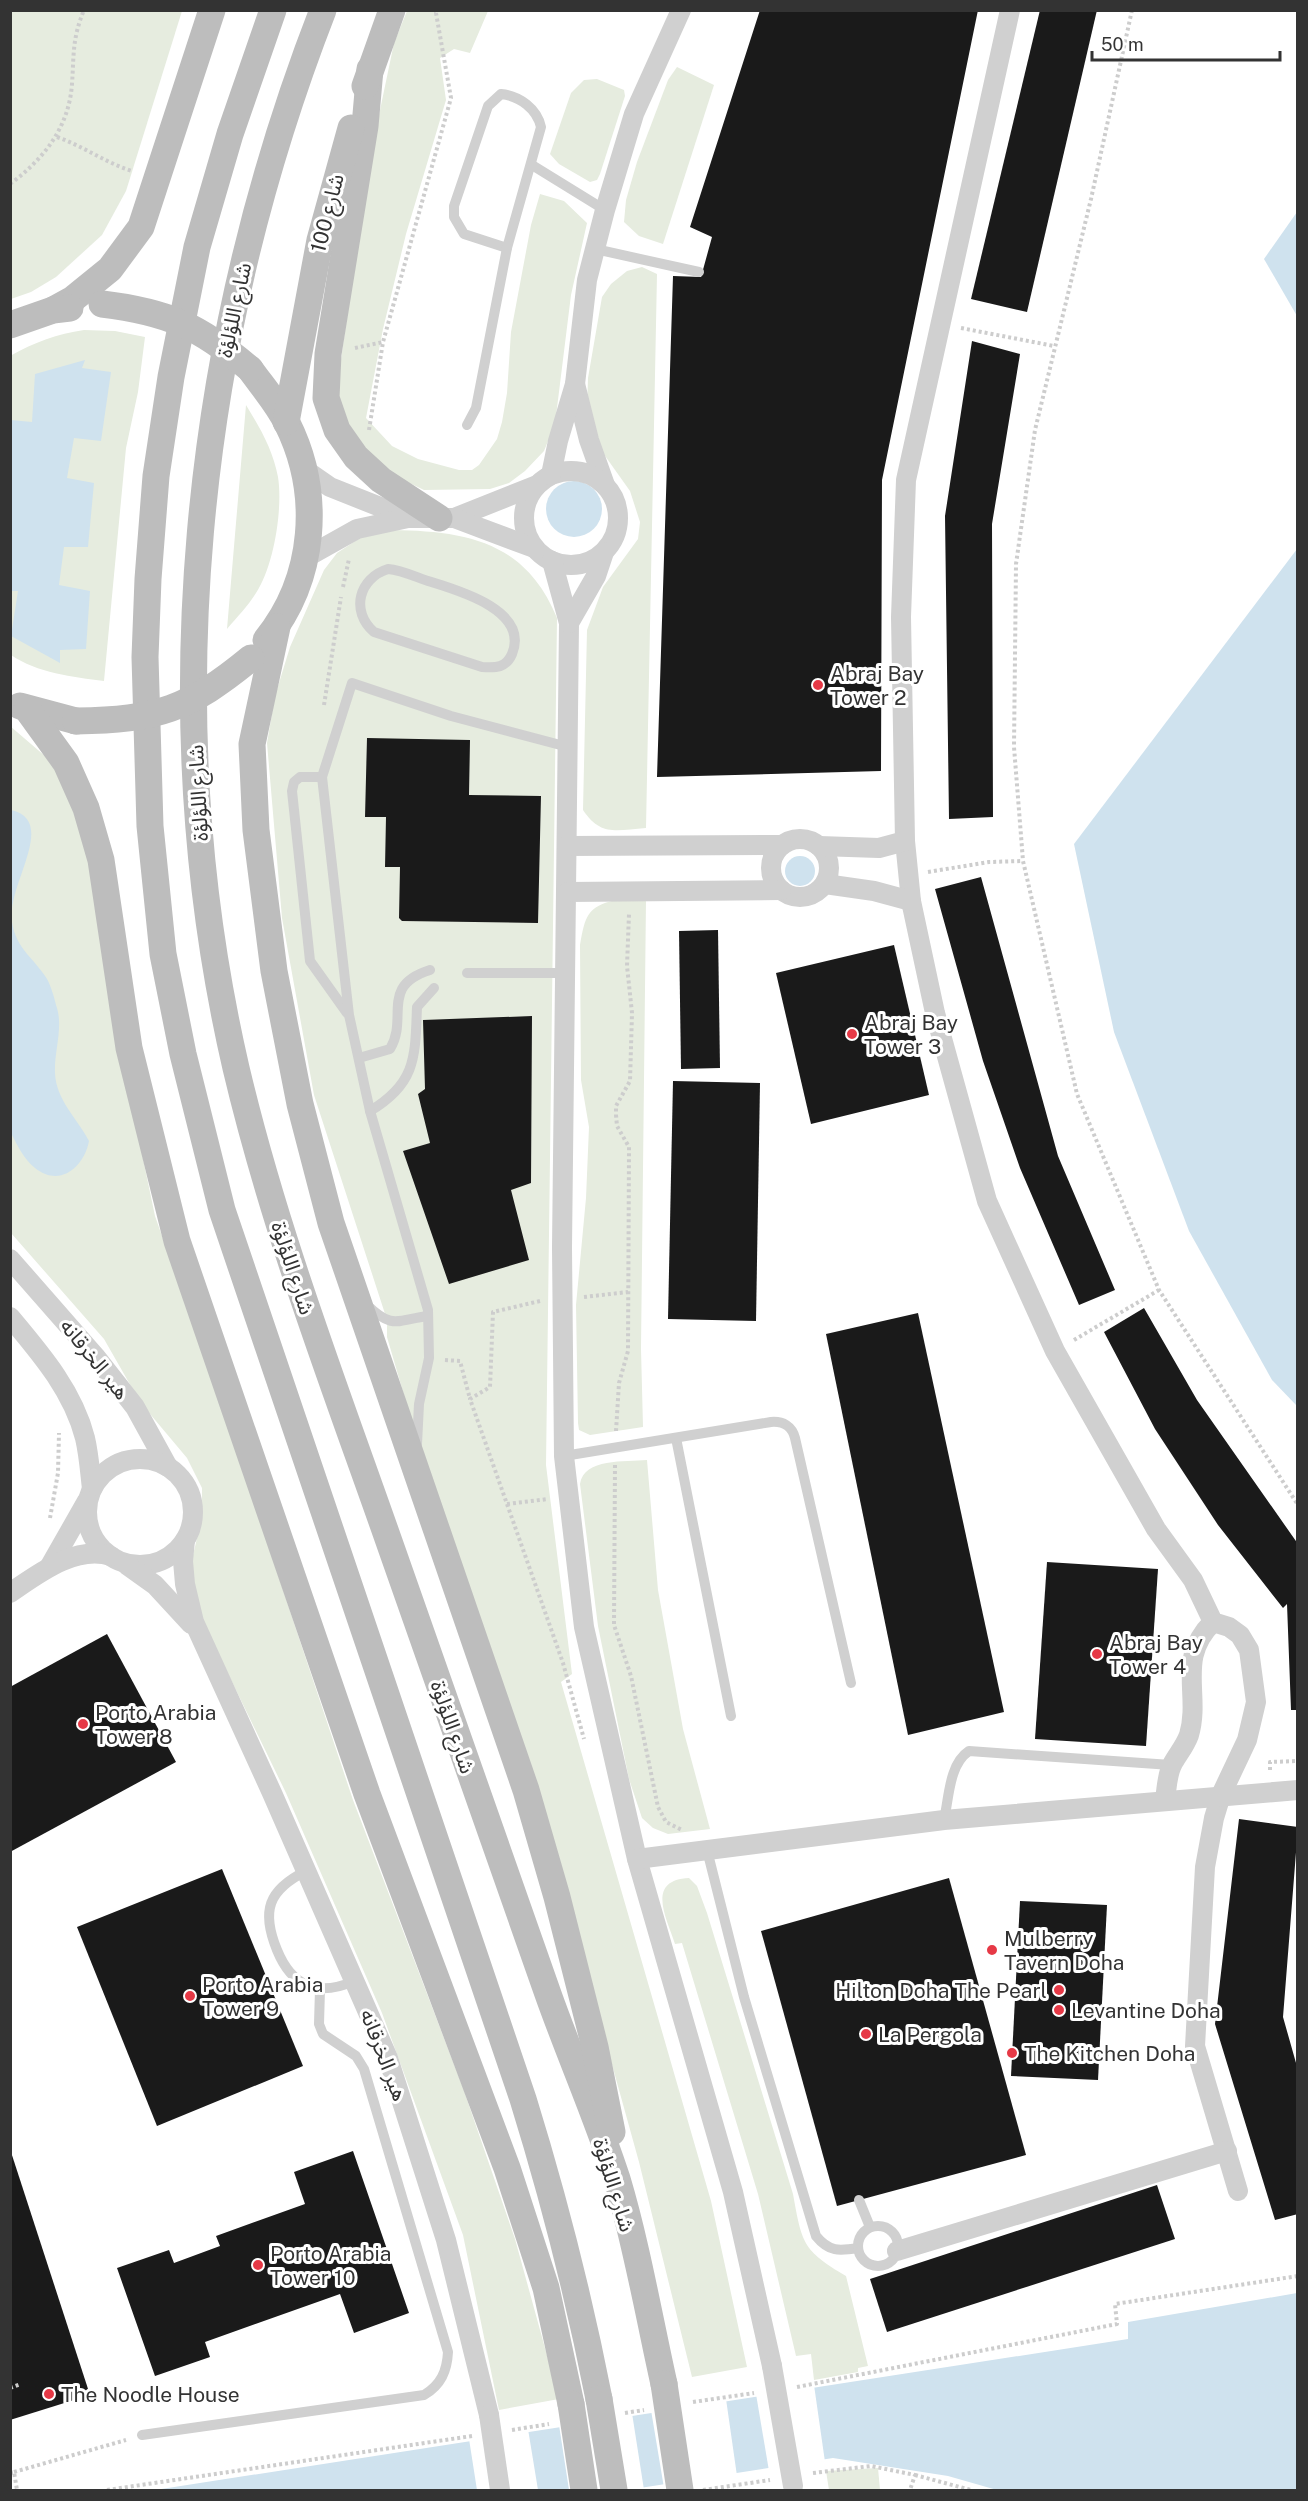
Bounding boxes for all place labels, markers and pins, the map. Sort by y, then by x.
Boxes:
place label: Abraj Bay Tower 2 [830,661,924,710]
marker: Abraj Bay Tower 2 [811,678,825,692]
place label: Abraj Bay Tower 3 [864,1010,958,1059]
marker: Abraj Bay Tower 3 [845,1027,859,1041]
place label: Abraj Bay Tower 4 [1109,1630,1203,1679]
marker: Abraj Bay Tower 4 [1090,1647,1104,1661]
place label: Porto Arabia Tower 8 [95,1700,216,1749]
marker: Porto Arabia Tower 8 [76,1717,90,1731]
place label: Mulberry Tavern Doha [1004,1926,1124,1975]
marker: Mulberry Tavern Doha [985,1943,999,1957]
place label: Porto Arabia Tower 9 [202,1972,323,2021]
place label: Hilton Doha The Pearl [835,1978,1047,2003]
marker: Hilton Doha The Pearl [1052,1983,1066,1997]
marker: Porto Arabia Tower 9 [183,1989,197,2003]
place label: Levantine Doha [1071,1998,1221,2023]
marker: Levantine Doha [1052,2003,1066,2017]
place label: La Pergola [878,2022,982,2047]
marker: La Pergola [859,2027,873,2041]
place label: The Kitchen Doha [1024,2041,1195,2066]
marker: The Kitchen Doha [1005,2046,1019,2060]
place label: Porto Arabia Tower 10 [270,2241,391,2290]
marker: Porto Arabia Tower 10 [251,2258,265,2272]
place label: The Noodle House [61,2382,240,2407]
marker: The Noodle House [42,2387,56,2401]

